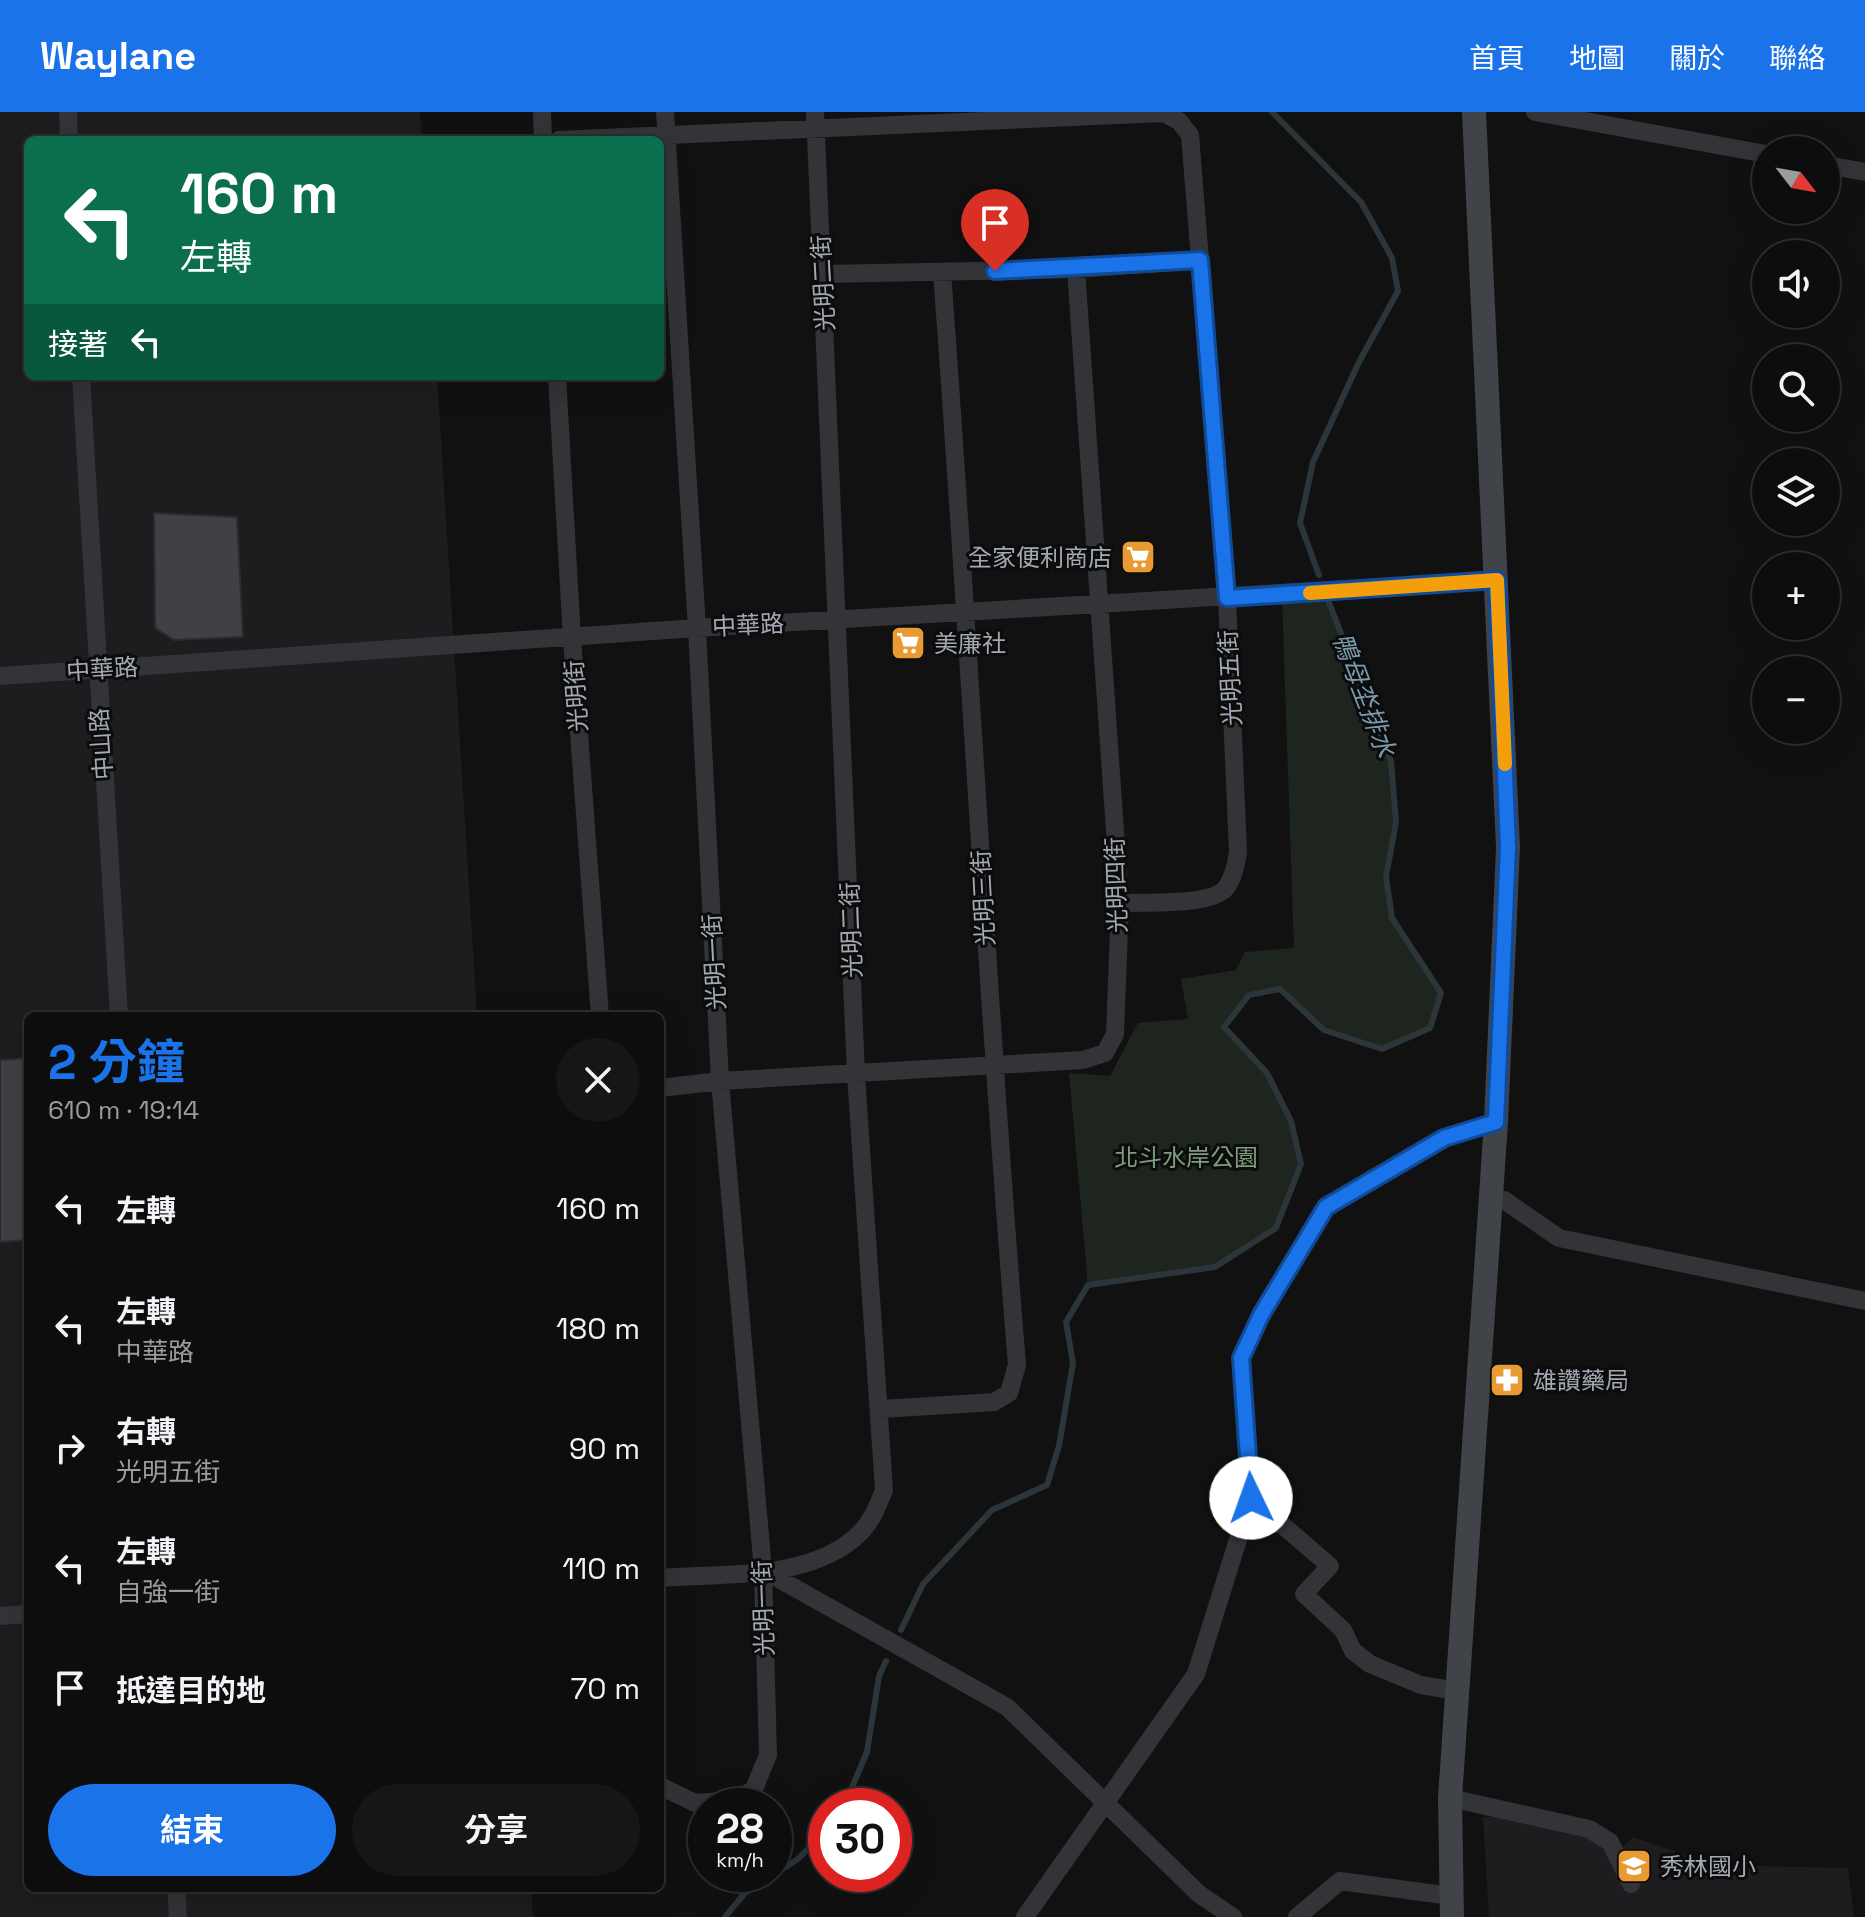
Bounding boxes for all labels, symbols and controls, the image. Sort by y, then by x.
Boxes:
text: Waylane [40,32,196,80]
text: 首頁 [1469,40,1525,76]
text: 地圖 [1569,40,1625,76]
text: 關於 [1669,40,1725,76]
text: 聯絡 [1769,40,1825,76]
north arrow [1752,136,1840,224]
map controls [1752,136,1840,744]
text: 160 m [180,158,338,229]
icon: left [48,168,152,272]
pin [961,189,1029,271]
icon: arrive [973,201,1017,245]
street label: 光明二街 [805,234,841,332]
text: 左轉 [180,235,252,281]
button: sound [1752,240,1840,328]
icon: left [124,320,168,364]
text: 接著 [48,325,108,364]
button: search [1752,344,1840,432]
button: layers [1752,448,1840,536]
supermarket icon: 全家便利商店 [1119,538,1157,576]
place label: 全家便利商店 [968,542,1112,573]
button: + [1752,552,1840,640]
street label: 中華路 [711,608,785,642]
supermarket icon: 美廉社 [889,624,927,662]
place label: 美廉社 [934,628,1006,659]
water label: 鴨母坔排水 [1325,628,1404,763]
street label: 光明五街 [1212,629,1248,727]
street label: 中華路 [65,651,139,687]
button: − [1752,656,1840,744]
street label: 光明街 [558,659,594,733]
street label: 中山路 [83,707,119,781]
street label: 光明四街 [1099,836,1133,934]
street label: 光明三街 [965,849,1001,947]
street label: 光明二街 [834,881,868,979]
street label: 光明一街 [696,913,732,1011]
text: 2 分鐘 [48,1032,185,1093]
button: close [556,1038,640,1122]
text: 610 m · 19:14 [48,1093,199,1127]
park label: 北斗水岸公園 [1114,1142,1258,1173]
icon: left [48,1186,92,1230]
text: 160 m [556,1189,640,1228]
text: 左轉 [116,1191,176,1230]
text: 左轉 [116,1292,176,1331]
icon: left [48,1306,92,1350]
text: 180 m [556,1309,640,1348]
text: 中華路 [116,1335,194,1369]
pharmacy icon: 雄讚藥局 [1488,1361,1526,1399]
place label: 雄讚藥局 [1533,1365,1629,1396]
text: 右轉 [116,1412,176,1451]
icon: right [48,1426,92,1470]
text: 90 m [569,1429,640,1468]
text: 光明五街 [116,1455,220,1489]
position arrow [1209,1456,1293,1540]
text: 左轉 [116,1532,176,1571]
icon: left [48,1546,92,1590]
text: 110 m [562,1549,640,1588]
street label: 光明一街 [746,1559,780,1657]
text: 自強一街 [116,1575,220,1609]
icon: arrive [48,1666,92,1710]
text: 70 m [571,1669,640,1708]
text: 抵達目的地 [116,1671,266,1710]
button: 結束 [48,1784,336,1876]
button: 分享 [352,1784,640,1876]
speed limit sign: 30 [808,1788,912,1892]
text: 28 [716,1804,764,1855]
text: km/h [716,1847,764,1873]
school or university icon: 秀林國小 [1615,1847,1653,1885]
place label: 秀林國小 [1660,1851,1756,1882]

